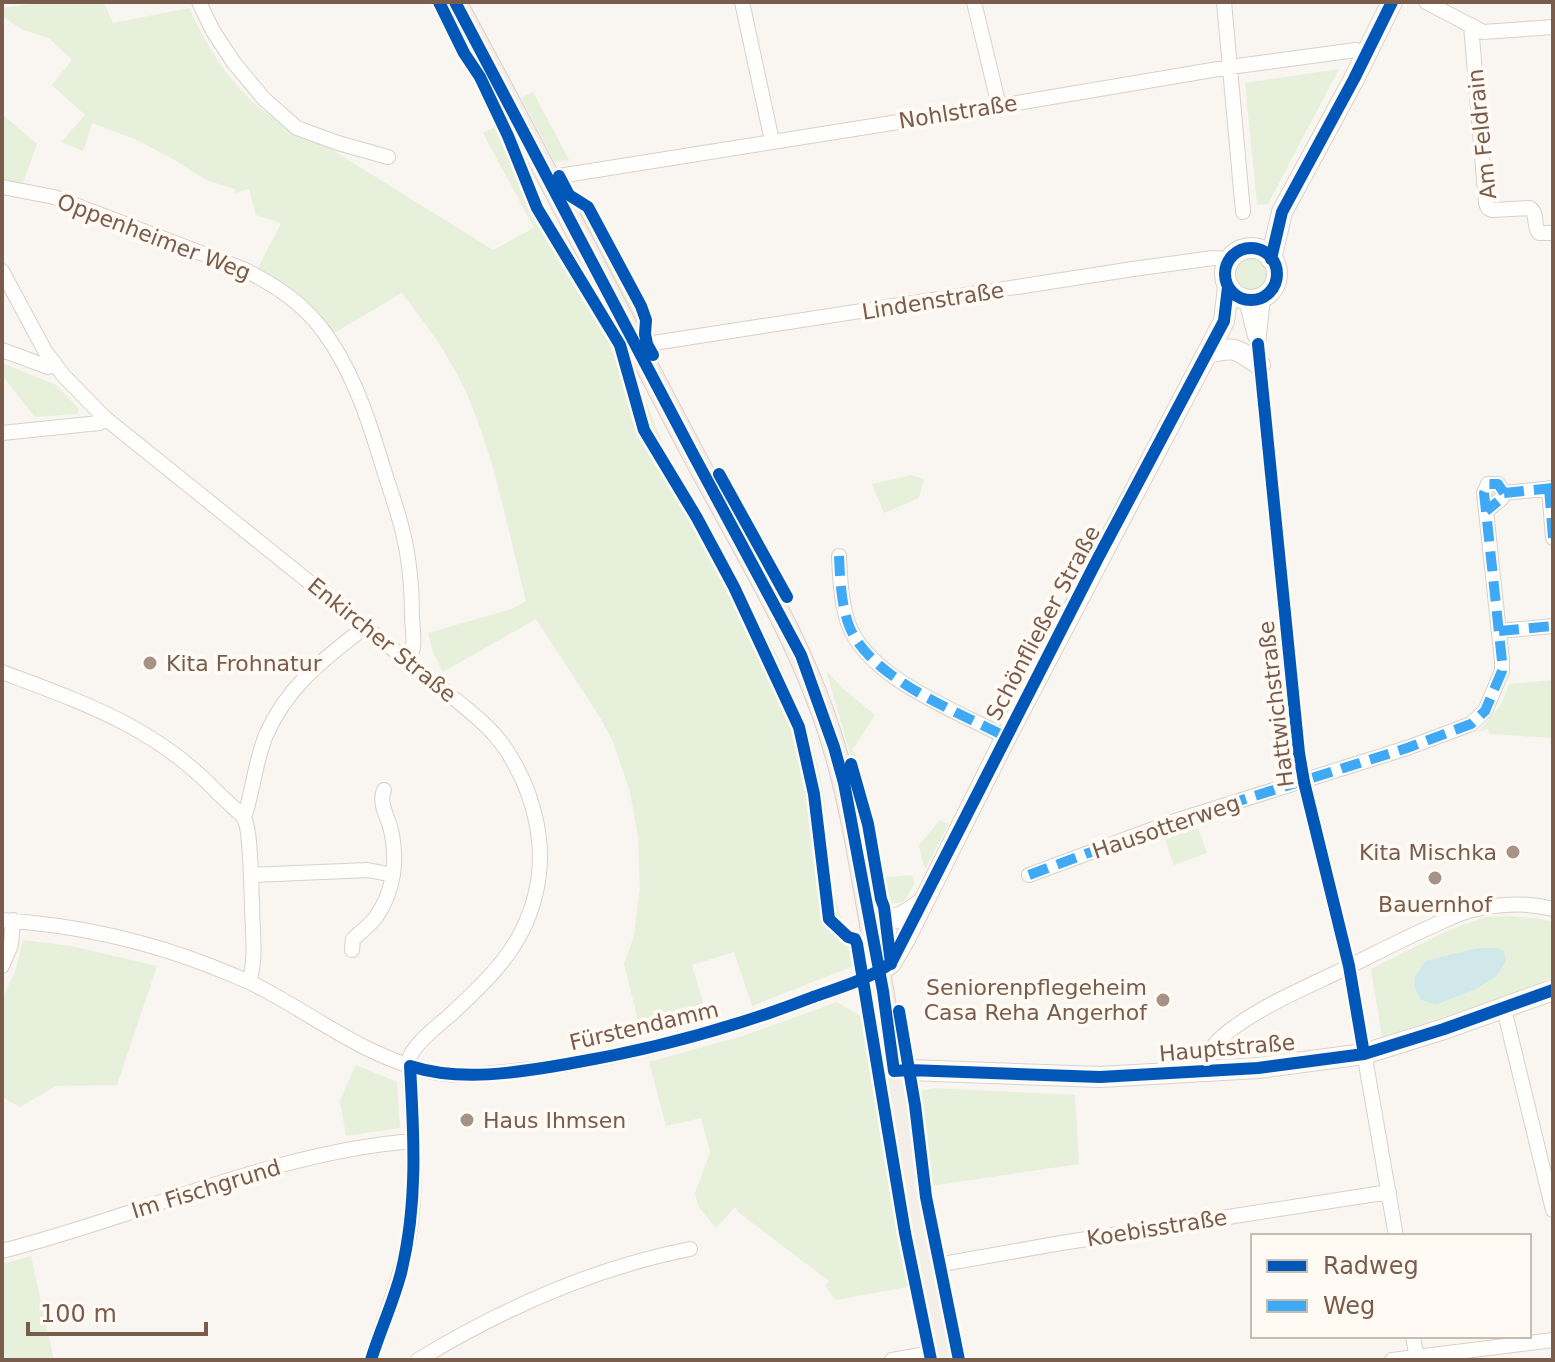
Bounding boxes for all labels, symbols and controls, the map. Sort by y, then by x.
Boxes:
street label: Am Feldrain [1463,67,1501,201]
street label: Nohlstraße [897,90,1019,134]
street label: Oppenheimer Weg [54,189,254,285]
street label: Lindenstraße [860,277,1006,325]
street label: Schönfließer Straße [981,521,1105,725]
street label: Enkircher Straße [303,573,461,707]
street label: Hattwichstraße [1253,619,1299,789]
place label: Kita Frohnatur [166,651,323,676]
marker: Kita Frohnatur [141,654,159,672]
street label: Hausotterweg [1089,790,1243,864]
place label: Kita Mischka [1359,840,1497,865]
marker: Kita Mischka [1504,843,1522,861]
marker: Bauernhof [1426,869,1444,887]
place label: Bauernhof [1378,892,1493,917]
place label: Seniorenpflegeheim Casa Reha Angerhof [924,975,1148,1025]
marker: Seniorenpflegeheim Casa Reha Angerhof [1154,991,1172,1009]
street label: Fürstendamm [567,997,721,1055]
street label: Hauptstraße [1158,1030,1296,1066]
place label: Haus Ihmsen [483,1108,626,1133]
marker: Haus Ihmsen [458,1111,476,1129]
street label: Im Fischgrund [128,1154,284,1224]
street label: Koebisstraße [1085,1205,1229,1251]
legend [1251,1234,1531,1338]
text: Radweg [1323,1252,1419,1280]
scale bar [28,1286,206,1336]
text: Weg [1323,1292,1375,1320]
text: 100 m [40,1300,117,1328]

